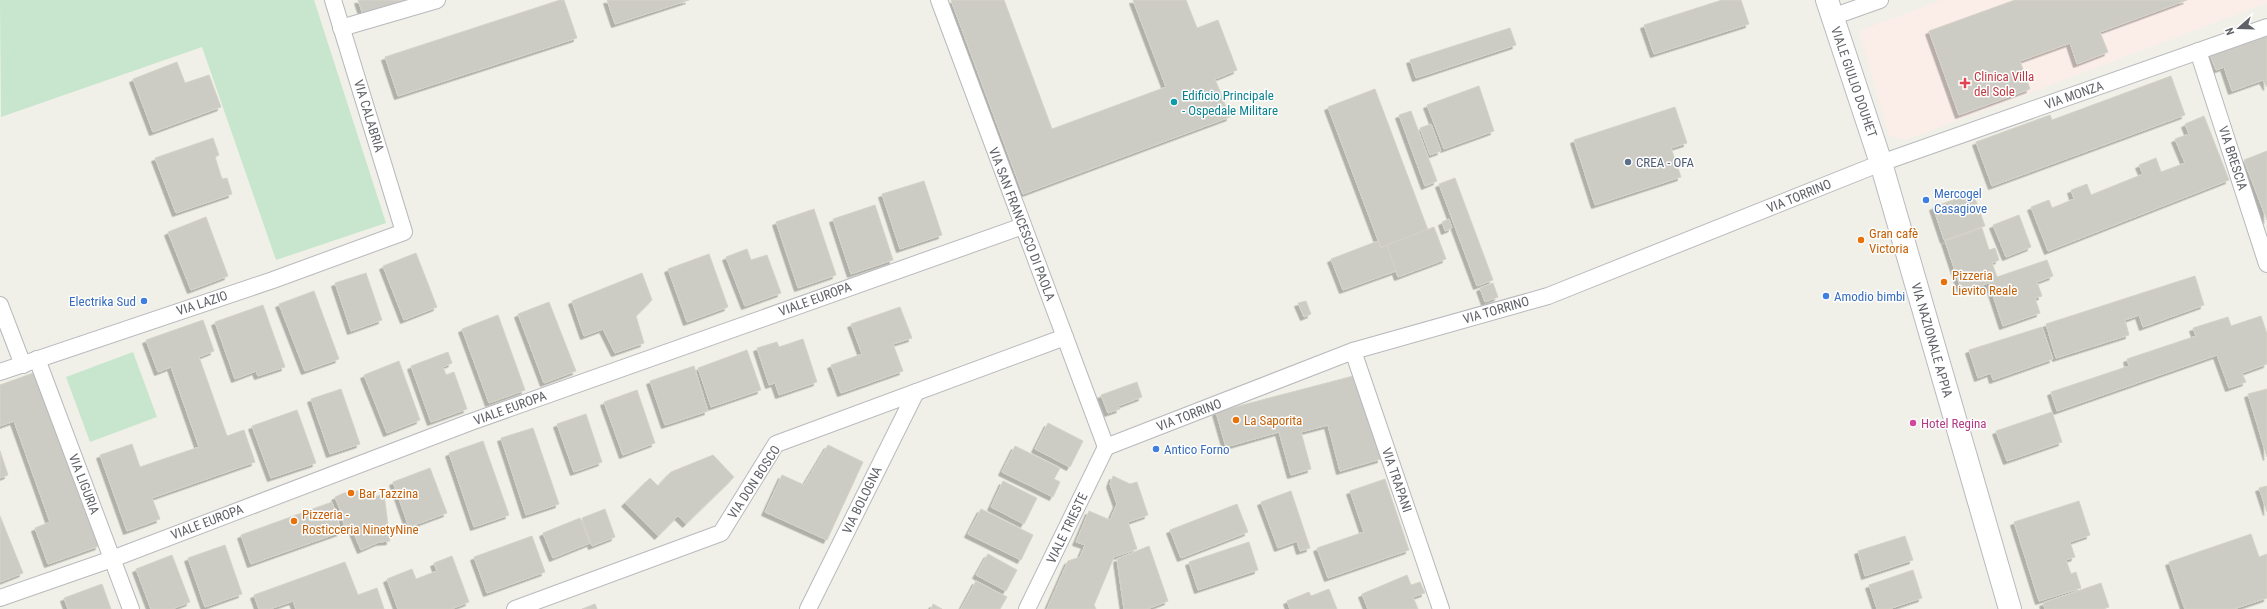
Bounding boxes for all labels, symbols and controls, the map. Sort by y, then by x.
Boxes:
north arrow [2219,8,2259,48]
street label: VIALE GIULIO DOUHET [1828,25,1880,140]
text: N [2223,26,2237,37]
place label: Clinica Villa del Sole [1974,69,2034,99]
marker: Clinica Villa del Sole [1959,77,1971,89]
street label: VIA CALABRIA [351,78,387,154]
street label: VIA MONZA [2043,78,2106,112]
place label: Edificio Principale - Ospedale Militare [1182,88,1278,118]
marker: Edificio Principale - Ospedale Militare [1169,97,1179,107]
street label: VIA BRESCIA [2216,124,2251,192]
street label: VIA SAN FRANCESCO DI PAOLA [986,145,1058,303]
place label: CREA - OFA [1636,155,1694,170]
marker: CREA - OFA [1623,157,1633,167]
street label: VIA TORRINO [1765,176,1834,216]
place label: Mercogel Casagiove [1934,186,1987,216]
marker: Mercogel Casagiove [1921,195,1931,205]
place label: Gran cafè Victoria [1869,226,1918,256]
marker: Gran cafè Victoria [1856,235,1866,245]
place label: Pizzeria Lievito Reale [1952,268,2017,298]
marker: Pizzeria Lievito Reale [1939,277,1949,287]
street label: VIALE EUROPA [777,279,854,319]
street label: VIA NAZIONALE APPIA [1908,281,1956,400]
street label: VIA LAZIO [175,288,230,318]
place label: Amodio bimbi [1834,289,1905,304]
marker: Amodio bimbi [1821,291,1831,301]
street label: VIA TORRINO [1461,293,1531,327]
place label: Electrika Sud [69,294,136,309]
marker: Electrika Sud [139,296,149,306]
street label: VIALE EUROPA [472,388,549,428]
street label: VIA TORRINO [1154,396,1224,434]
place label: La Saporita [1244,413,1302,428]
marker: La Saporita [1231,415,1241,425]
place label: Hotel Regina [1921,416,1986,431]
marker: Hotel Regina [1908,418,1918,428]
street label: VIA DON BOSCO [725,442,783,521]
place label: Antico Forno [1164,442,1230,457]
marker: Antico Forno [1151,444,1161,454]
street label: VIA TRAPANI [1379,446,1415,514]
street label: VIA LIGURIA [66,452,103,517]
street label: VIA BOLOGNA [839,463,885,536]
place label: Bar Tazzina [359,486,418,501]
marker: Bar Tazzina [346,488,356,498]
street label: VIALE TRIESTE [1043,490,1091,566]
street label: VIALE EUROPA [169,501,246,543]
place label: Pizzeria - Rosticceria NinetyNine [302,507,419,537]
marker: Pizzeria - Rosticceria NinetyNine [289,516,299,526]

